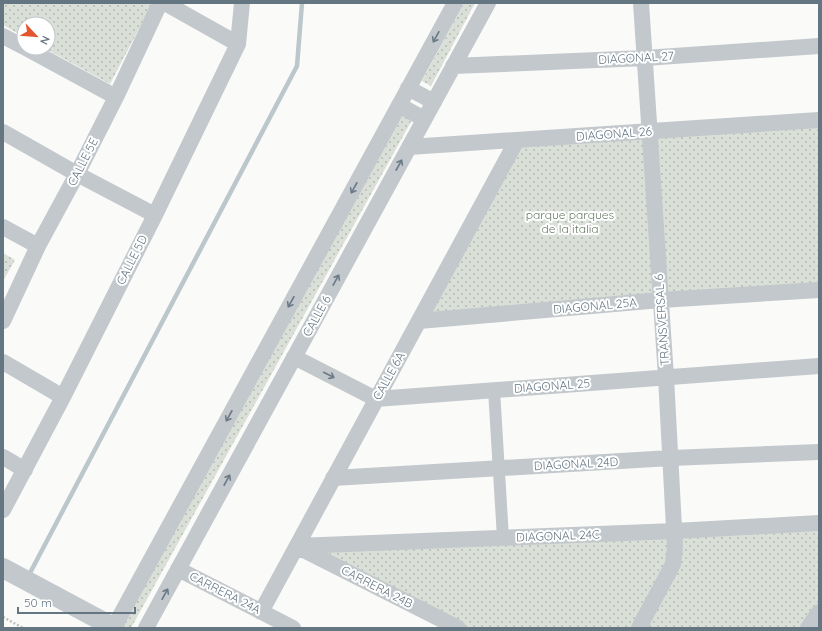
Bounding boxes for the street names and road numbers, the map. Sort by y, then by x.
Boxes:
street label: DIAGONAL 27 [598,48,674,67]
street label: DIAGONAL 26 [575,123,653,144]
street label: CALLE 5E [64,135,101,188]
street label: CALLE 5D [113,232,151,287]
street label: TRANSVERSAL 6 [651,273,672,366]
street label: CALLE 6 [299,292,334,339]
street label: DIAGONAL 25A [552,294,638,317]
street label: CALLE 6A [369,349,408,402]
street label: DIAGONAL 25 [513,375,591,396]
street label: DIAGONAL 24D [533,454,619,473]
street label: DIAGONAL 24C [516,527,600,544]
street label: CARRERA 24B [339,562,416,611]
street label: CARRERA 24A [187,568,264,617]

